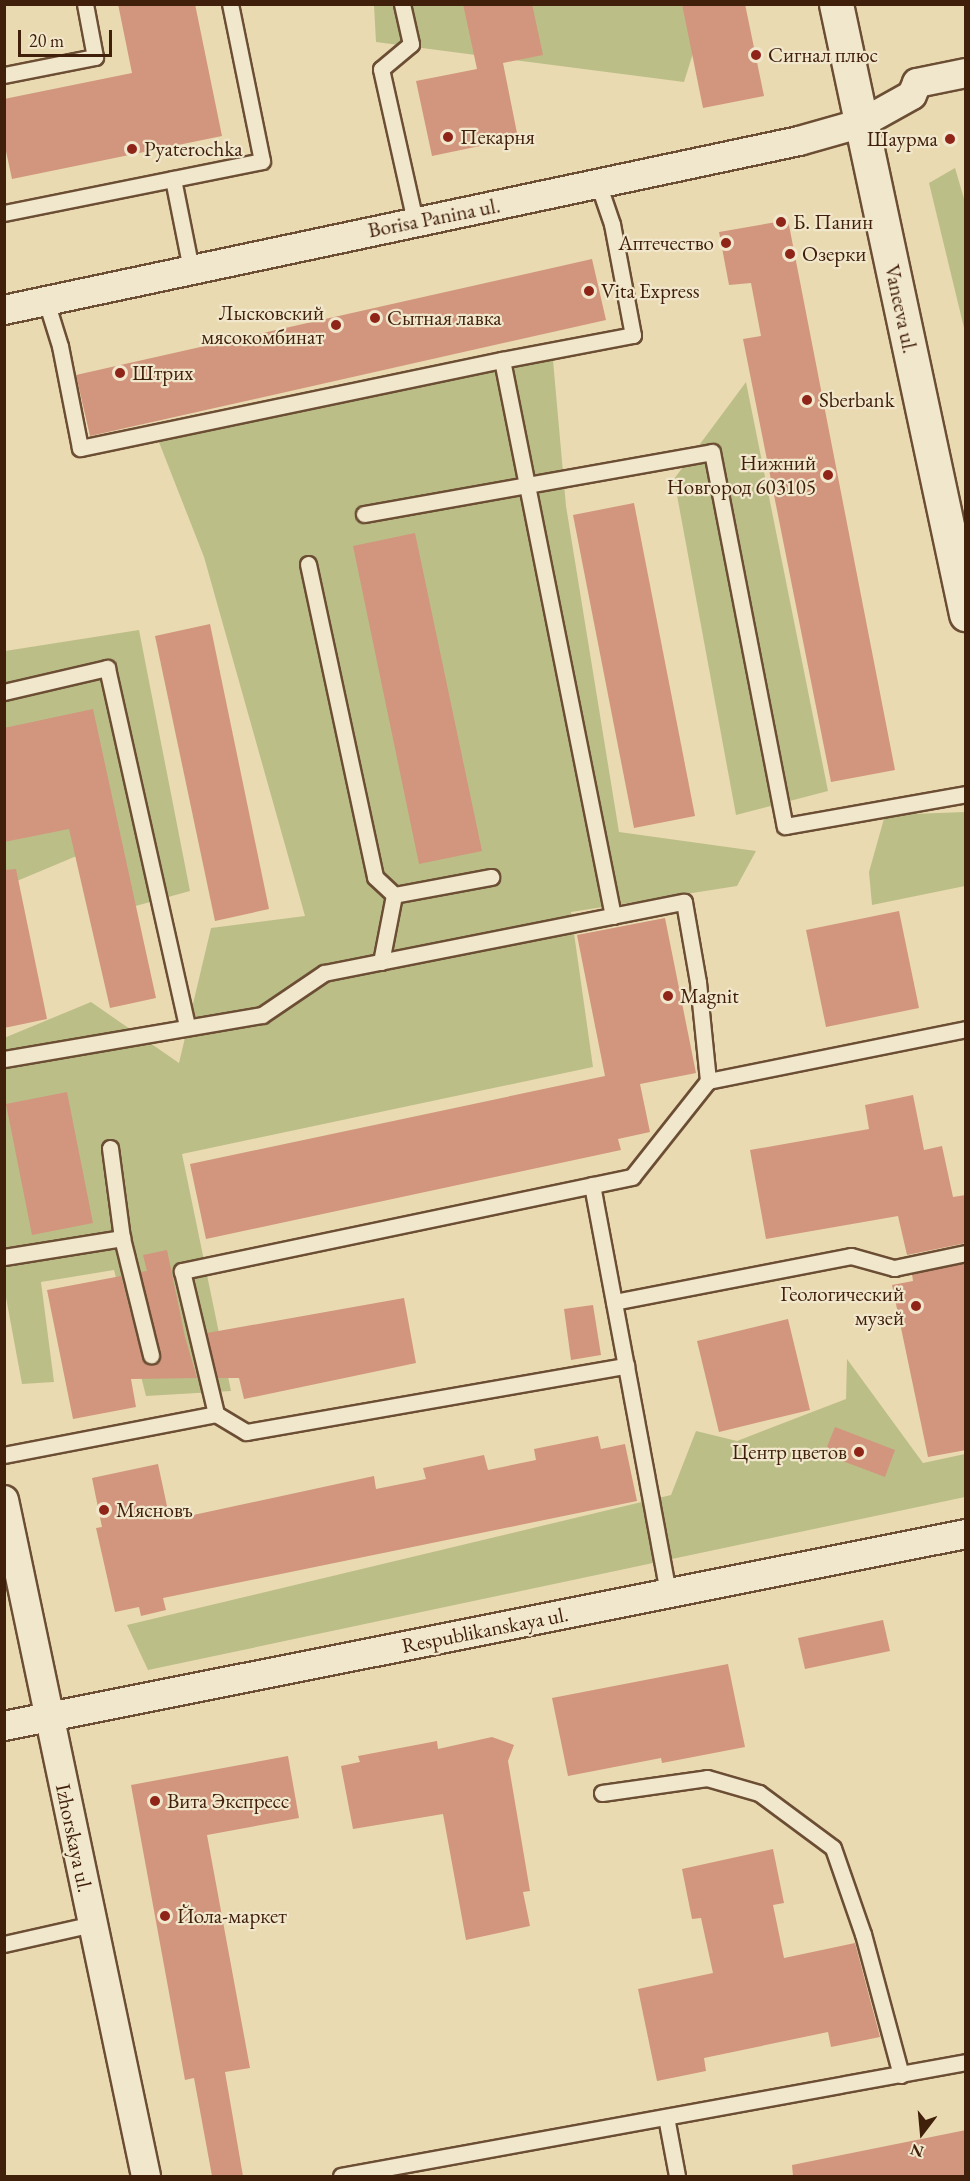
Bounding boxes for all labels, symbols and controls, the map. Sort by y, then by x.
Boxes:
scale bar [21,18,116,56]
text: 20 m [29,29,64,52]
place label: Сигнал плюс [768,42,878,68]
marker: Сигнал плюс [749,48,763,62]
place label: Пекарня [460,124,535,150]
place label: Шаурма [867,126,938,152]
marker: Пекарня [441,130,455,144]
marker: Шаурма [943,132,957,146]
place label: Pyaterochka [144,136,243,162]
marker: Pyaterochka [125,142,139,156]
street label: Borisa Panina ul. [366,193,502,243]
place label: Б. Панин [793,209,873,235]
marker: Б. Панин [774,215,788,229]
place label: Аптечество [618,230,714,256]
marker: Аптечество [719,236,733,250]
place label: Озерки [802,241,866,267]
marker: Озерки [783,247,797,261]
street label: Vaneeva ul. [879,262,923,356]
place label: Vita Express [601,278,700,304]
marker: Vita Express [582,284,596,298]
place label: Лысковский мясокомбинат [201,300,324,350]
place label: Сытная лавка [387,305,502,331]
marker: Сытная лавка [368,311,382,325]
marker: Лысковский мясокомбинат [329,318,343,332]
place label: Штрих [132,360,193,386]
marker: Штрих [113,366,127,380]
place label: Sberbank [819,387,894,413]
marker: Sberbank [800,393,814,407]
place label: Нижний Новгород 603105 [667,450,816,500]
marker: Нижний Новгород 603105 [821,468,835,482]
place label: Magnit [680,983,739,1009]
marker: Magnit [661,989,675,1003]
place label: Геологический музей [780,1281,904,1331]
marker: Геологический музей [909,1299,923,1313]
place label: Центр цветов [732,1439,847,1465]
marker: Центр цветов [852,1445,866,1459]
place label: Мясновъ [116,1497,193,1523]
marker: Мясновъ [97,1503,111,1517]
street label: Respublikanskaya ul. [400,1601,570,1659]
street label: Izhorskaya ul. [50,1781,98,1895]
place label: Вита Экспресс [167,1788,289,1814]
marker: Вита Экспресс [148,1794,162,1808]
place label: Йола-маркет [177,1903,287,1929]
marker: Йола-маркет [158,1909,172,1923]
north arrow [892,2103,952,2163]
text: N [908,2139,926,2163]

